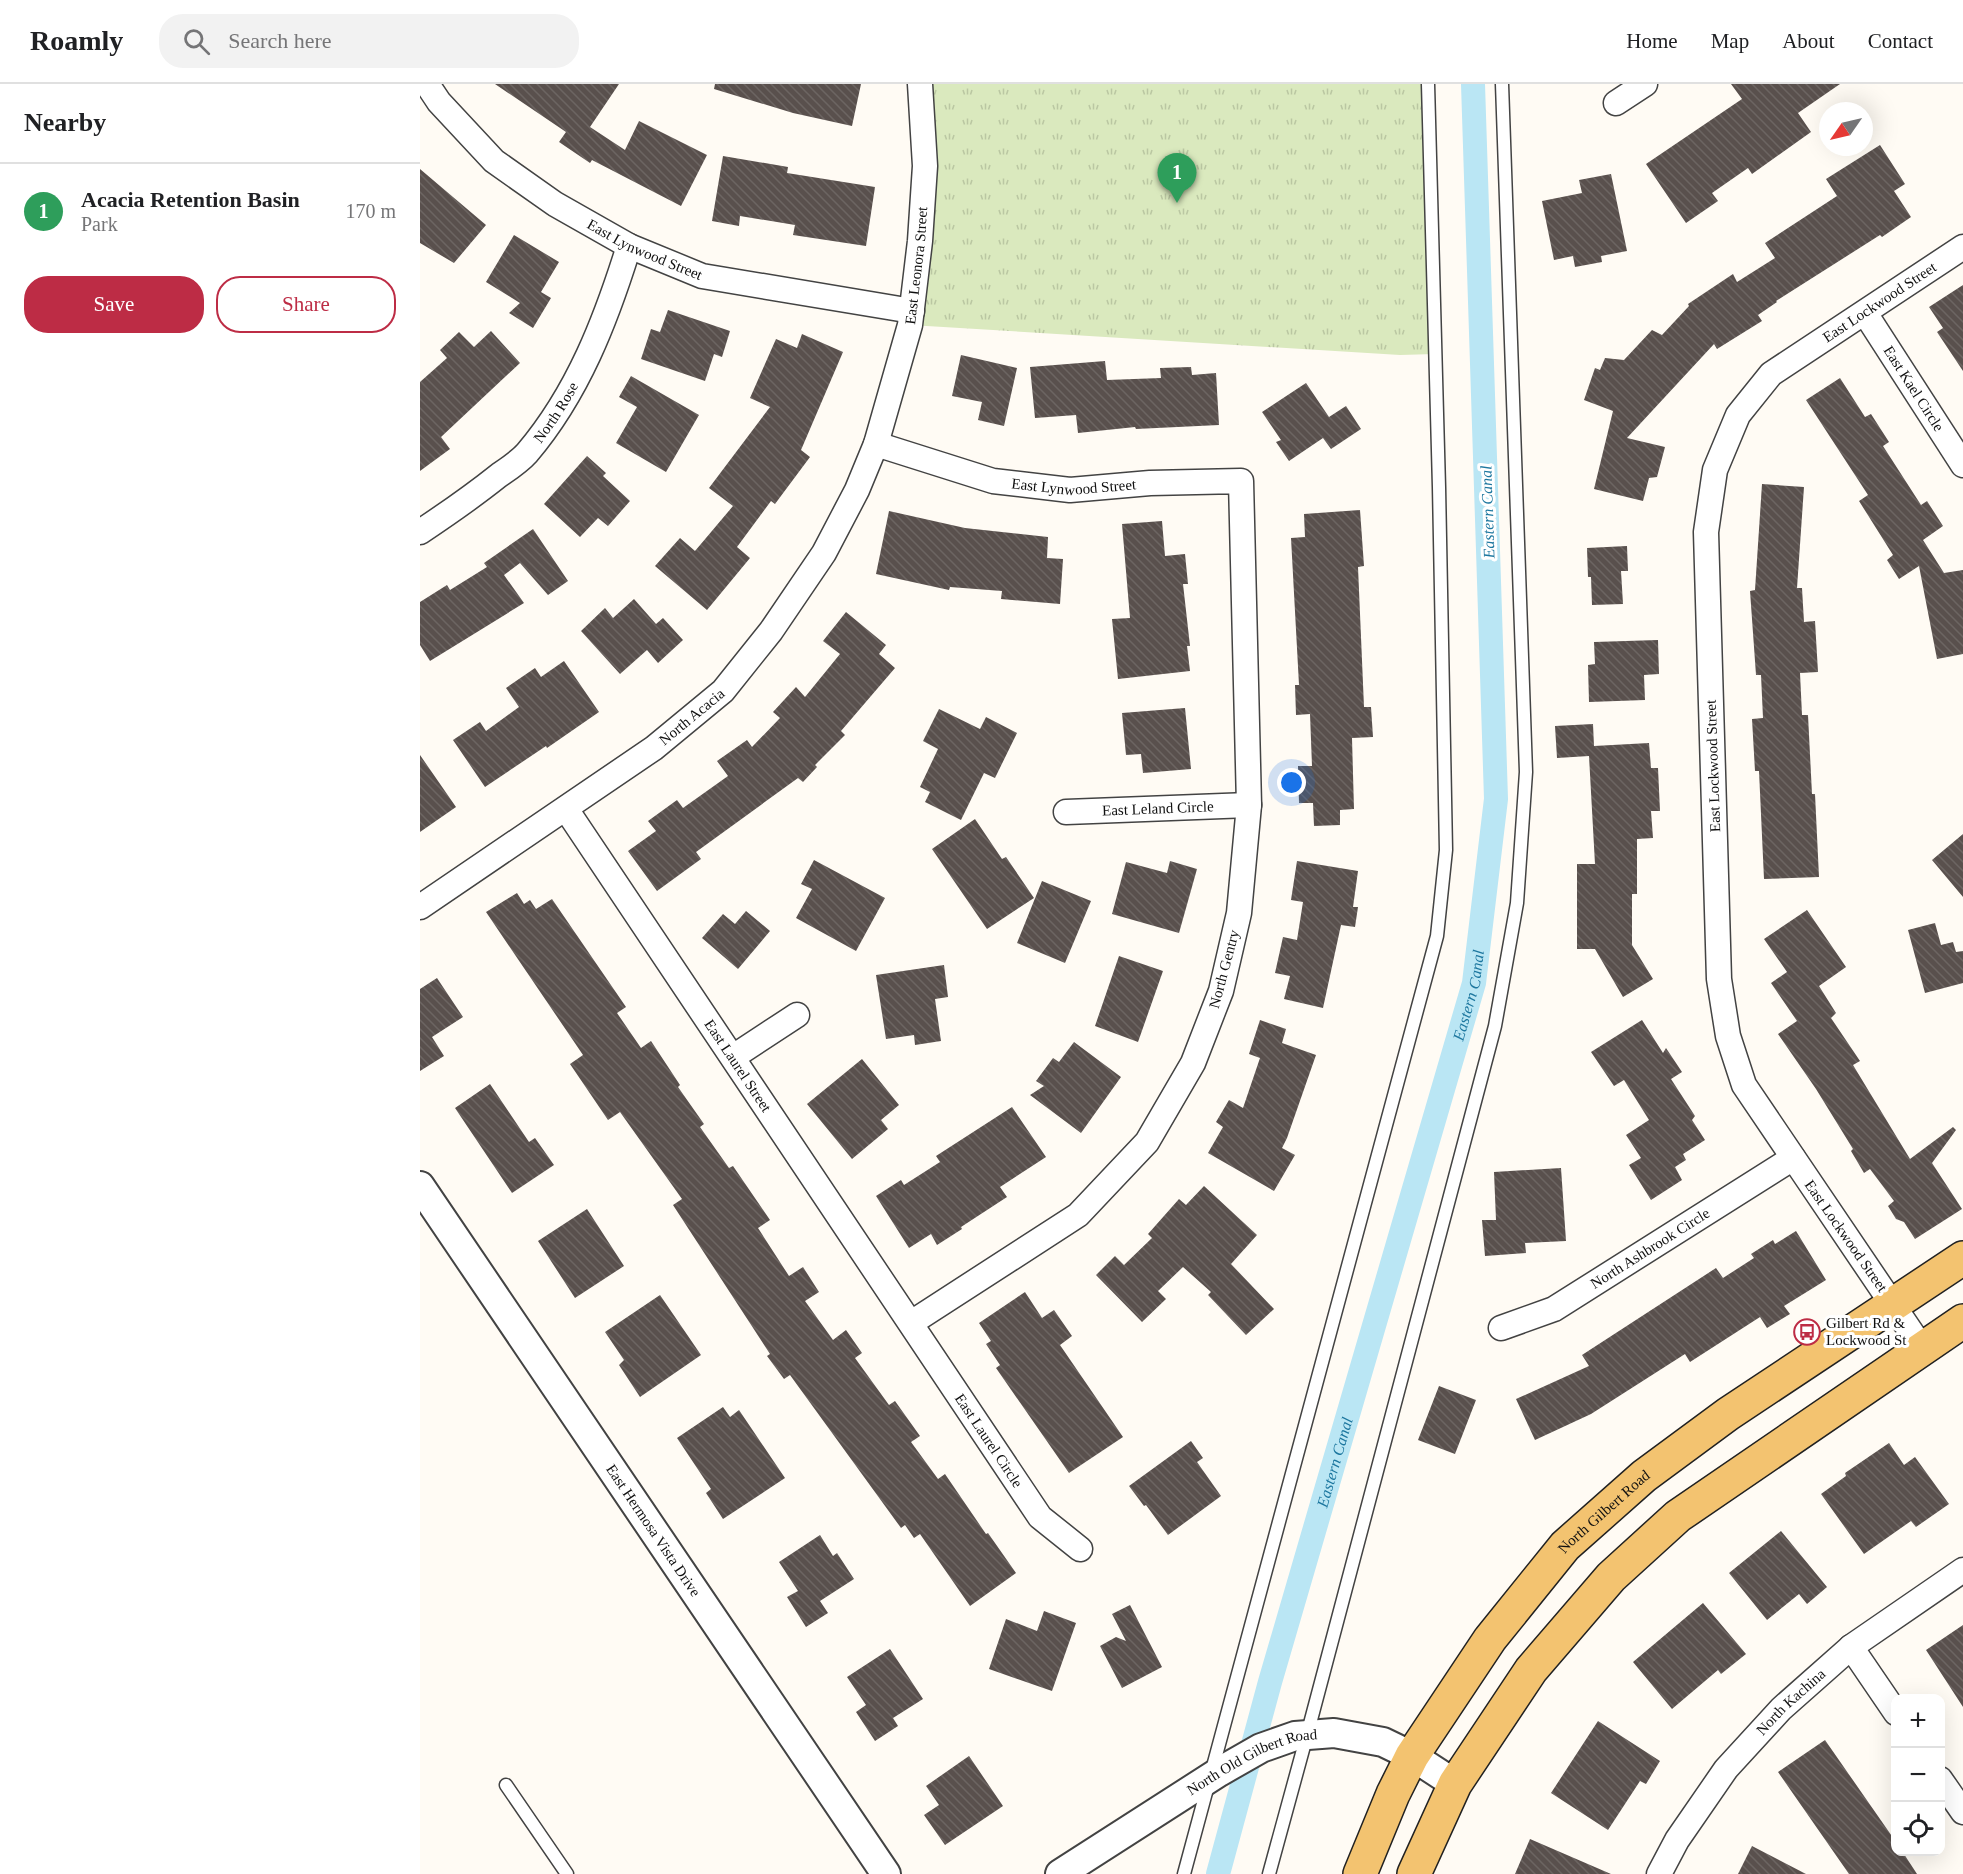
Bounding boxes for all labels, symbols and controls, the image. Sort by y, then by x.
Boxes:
search box [159,14,579,68]
text: Roamly [30,25,123,56]
icon: search [180,25,213,58]
text: Search here [228,28,332,53]
text: Home [1626,29,1678,53]
text: Map [1711,29,1749,53]
text: About [1782,29,1835,53]
text: Contact [1868,29,1933,53]
north arrow [1819,102,1873,156]
text: Nearby [24,108,106,137]
pin: 1 [1158,154,1197,203]
text: Acacia Retention Basin [81,187,300,212]
text: 1 [39,200,49,222]
text: 170 m [345,200,396,222]
street label: East Leonora Street [902,205,930,325]
text: Park [81,213,118,235]
street label: East Lynwood Street [585,216,705,284]
street label: East Lockwood Street [1820,259,1940,345]
button: Save [24,276,204,333]
button: Share [216,276,396,333]
street label: East Kael Circle [1880,343,1947,435]
street label: North Rose [530,379,581,446]
water label: Eastern Canal [1477,465,1498,560]
street label: East Lynwood Street [1011,475,1138,499]
street label: North Acacia [656,685,728,748]
street label: East Lockwood Street [1703,699,1723,832]
your location [1277,768,1306,797]
street label: East Leland Circle [1102,798,1214,819]
street label: North Gentry [1206,928,1242,1010]
water label: Eastern Canal [1449,948,1487,1044]
street label: East Laurel Street [701,1017,775,1116]
street label: East Lockwood Street [1801,1177,1891,1296]
street label: North Ashbrook Circle [1588,1205,1713,1292]
place label: Gilbert Rd & Lockwood St [1826,1315,1907,1348]
bus stop icon: Gilbert Rd & Lockwood St [1792,1317,1822,1347]
street label: East Laurel Circle [952,1391,1026,1491]
water label: Eastern Canal [1313,1415,1356,1510]
street label: East Hermosa Vista Drive [603,1461,704,1600]
street label: North Gilbert Road [1555,1466,1653,1556]
street label: North Kachina [1753,1665,1829,1738]
map controls [1891,1694,1945,1856]
button: + [1891,1694,1945,1748]
street label: North Old Gilbert Road [1184,1726,1318,1798]
button: − [1891,1748,1945,1802]
button: locate [1891,1802,1945,1856]

